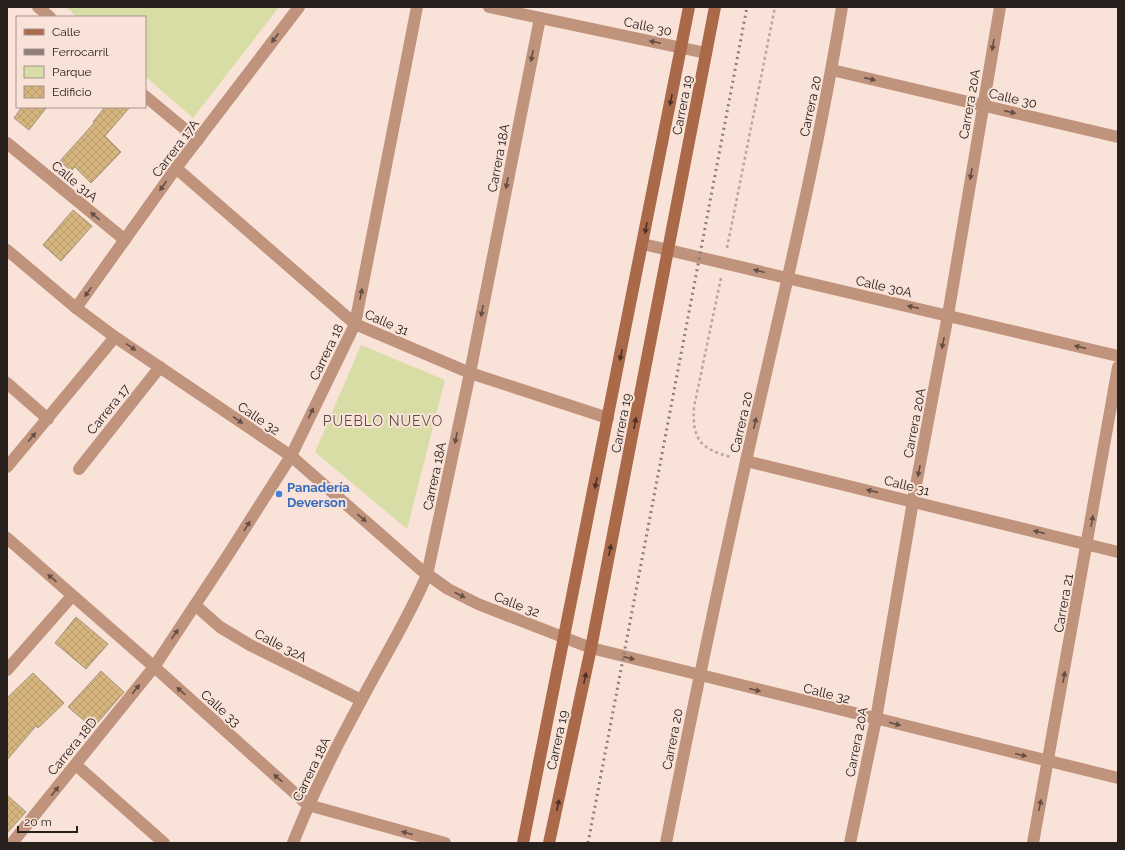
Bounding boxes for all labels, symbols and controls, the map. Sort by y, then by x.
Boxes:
street label: Calle 30 [622,14,673,39]
legend [16,16,146,108]
text: Calle [52,25,80,39]
one-way arrow [272,33,280,43]
one-way arrow [648,38,661,44]
one-way arrow [990,39,996,52]
text: Ferrocarril [52,45,109,59]
one-way arrow [529,50,535,62]
text: Parque [52,65,92,79]
street label: Carrera 20A [956,68,983,140]
street label: Carrera 19 [669,74,696,136]
street label: Carrera 20 [797,74,824,138]
one-way arrow [864,76,876,82]
text: Edificio [52,85,92,99]
street label: Calle 30 [987,86,1038,111]
one-way arrow [667,94,673,106]
one-way arrow [1004,109,1016,115]
street label: Carrera 17A [149,116,202,180]
street label: Carrera 18A [485,122,513,194]
street label: Calle 31A [49,158,101,205]
one-way arrow [968,167,974,180]
one-way arrow [504,177,510,190]
one-way arrow [159,181,167,192]
one-way arrow [89,211,100,220]
one-way arrow [642,222,648,234]
one-way arrow [753,268,765,274]
street label: Calle 30A [854,273,914,300]
one-way arrow [84,287,92,298]
one-way arrow [358,288,364,300]
one-way arrow [907,304,919,310]
one-way arrow [479,305,485,317]
street label: Calle 31 [362,306,412,339]
street label: Carrera 18 [306,321,347,383]
one-way arrow [939,337,945,349]
one-way arrow [126,343,136,351]
one-way arrow [1074,344,1086,350]
one-way arrow [617,349,623,362]
street label: Carrera 17 [84,381,133,437]
street label: Carrera 20A [900,387,929,459]
street label: Carrera 20 [727,390,756,454]
street label: Carrera 19 [608,392,635,454]
street label: Calle 32 [235,399,283,438]
one-way arrow [308,407,315,419]
district label: PUEBLO NUEVO [323,413,443,429]
one-way arrow [233,416,244,424]
one-way arrow [632,417,638,429]
one-way arrow [752,417,758,430]
one-way arrow [28,432,37,443]
one-way arrow [453,432,459,445]
street label: Carrera 18A [420,440,449,512]
one-way arrow [915,465,921,477]
street label: Calle 31 [882,473,932,498]
one-way arrow [592,477,598,489]
place label: Panadería Deverson [287,480,350,510]
one-way arrow [866,488,879,494]
marker: Panadería Deverson [274,489,284,499]
one-way arrow [357,514,367,523]
one-way arrow [1089,515,1095,527]
one-way arrow [243,521,251,531]
one-way arrow [1033,529,1046,535]
one-way arrow [608,544,614,556]
street label: Carrera 21 [1051,572,1076,634]
one-way arrow [47,573,57,582]
street label: Calle 32 [492,589,542,620]
one-way arrow [455,592,466,598]
street label: Calle 32A [252,626,310,665]
one-way arrow [172,629,179,640]
one-way arrow [623,655,635,661]
one-way arrow [1061,671,1067,683]
one-way arrow [582,672,588,684]
street label: Calle 32 [802,680,852,707]
one-way arrow [131,684,140,695]
one-way arrow [176,686,186,696]
street label: Calle 33 [198,687,244,730]
one-way arrow [749,687,761,693]
street label: Carrera 20A [842,706,871,778]
street label: Carrera 20 [659,707,686,771]
street label: Carrera 19 [544,709,571,771]
street label: Carrera 18D [45,714,100,778]
one-way arrow [889,721,901,727]
street label: Carrera 18A [289,735,333,804]
one-way arrow [1015,752,1027,758]
one-way arrow [272,774,283,783]
one-way arrow [50,786,59,796]
one-way arrow [555,799,561,811]
one-way arrow [1038,799,1044,811]
scale bar [18,808,77,834]
text: 20 m [24,815,52,829]
one-way arrow [401,830,413,836]

